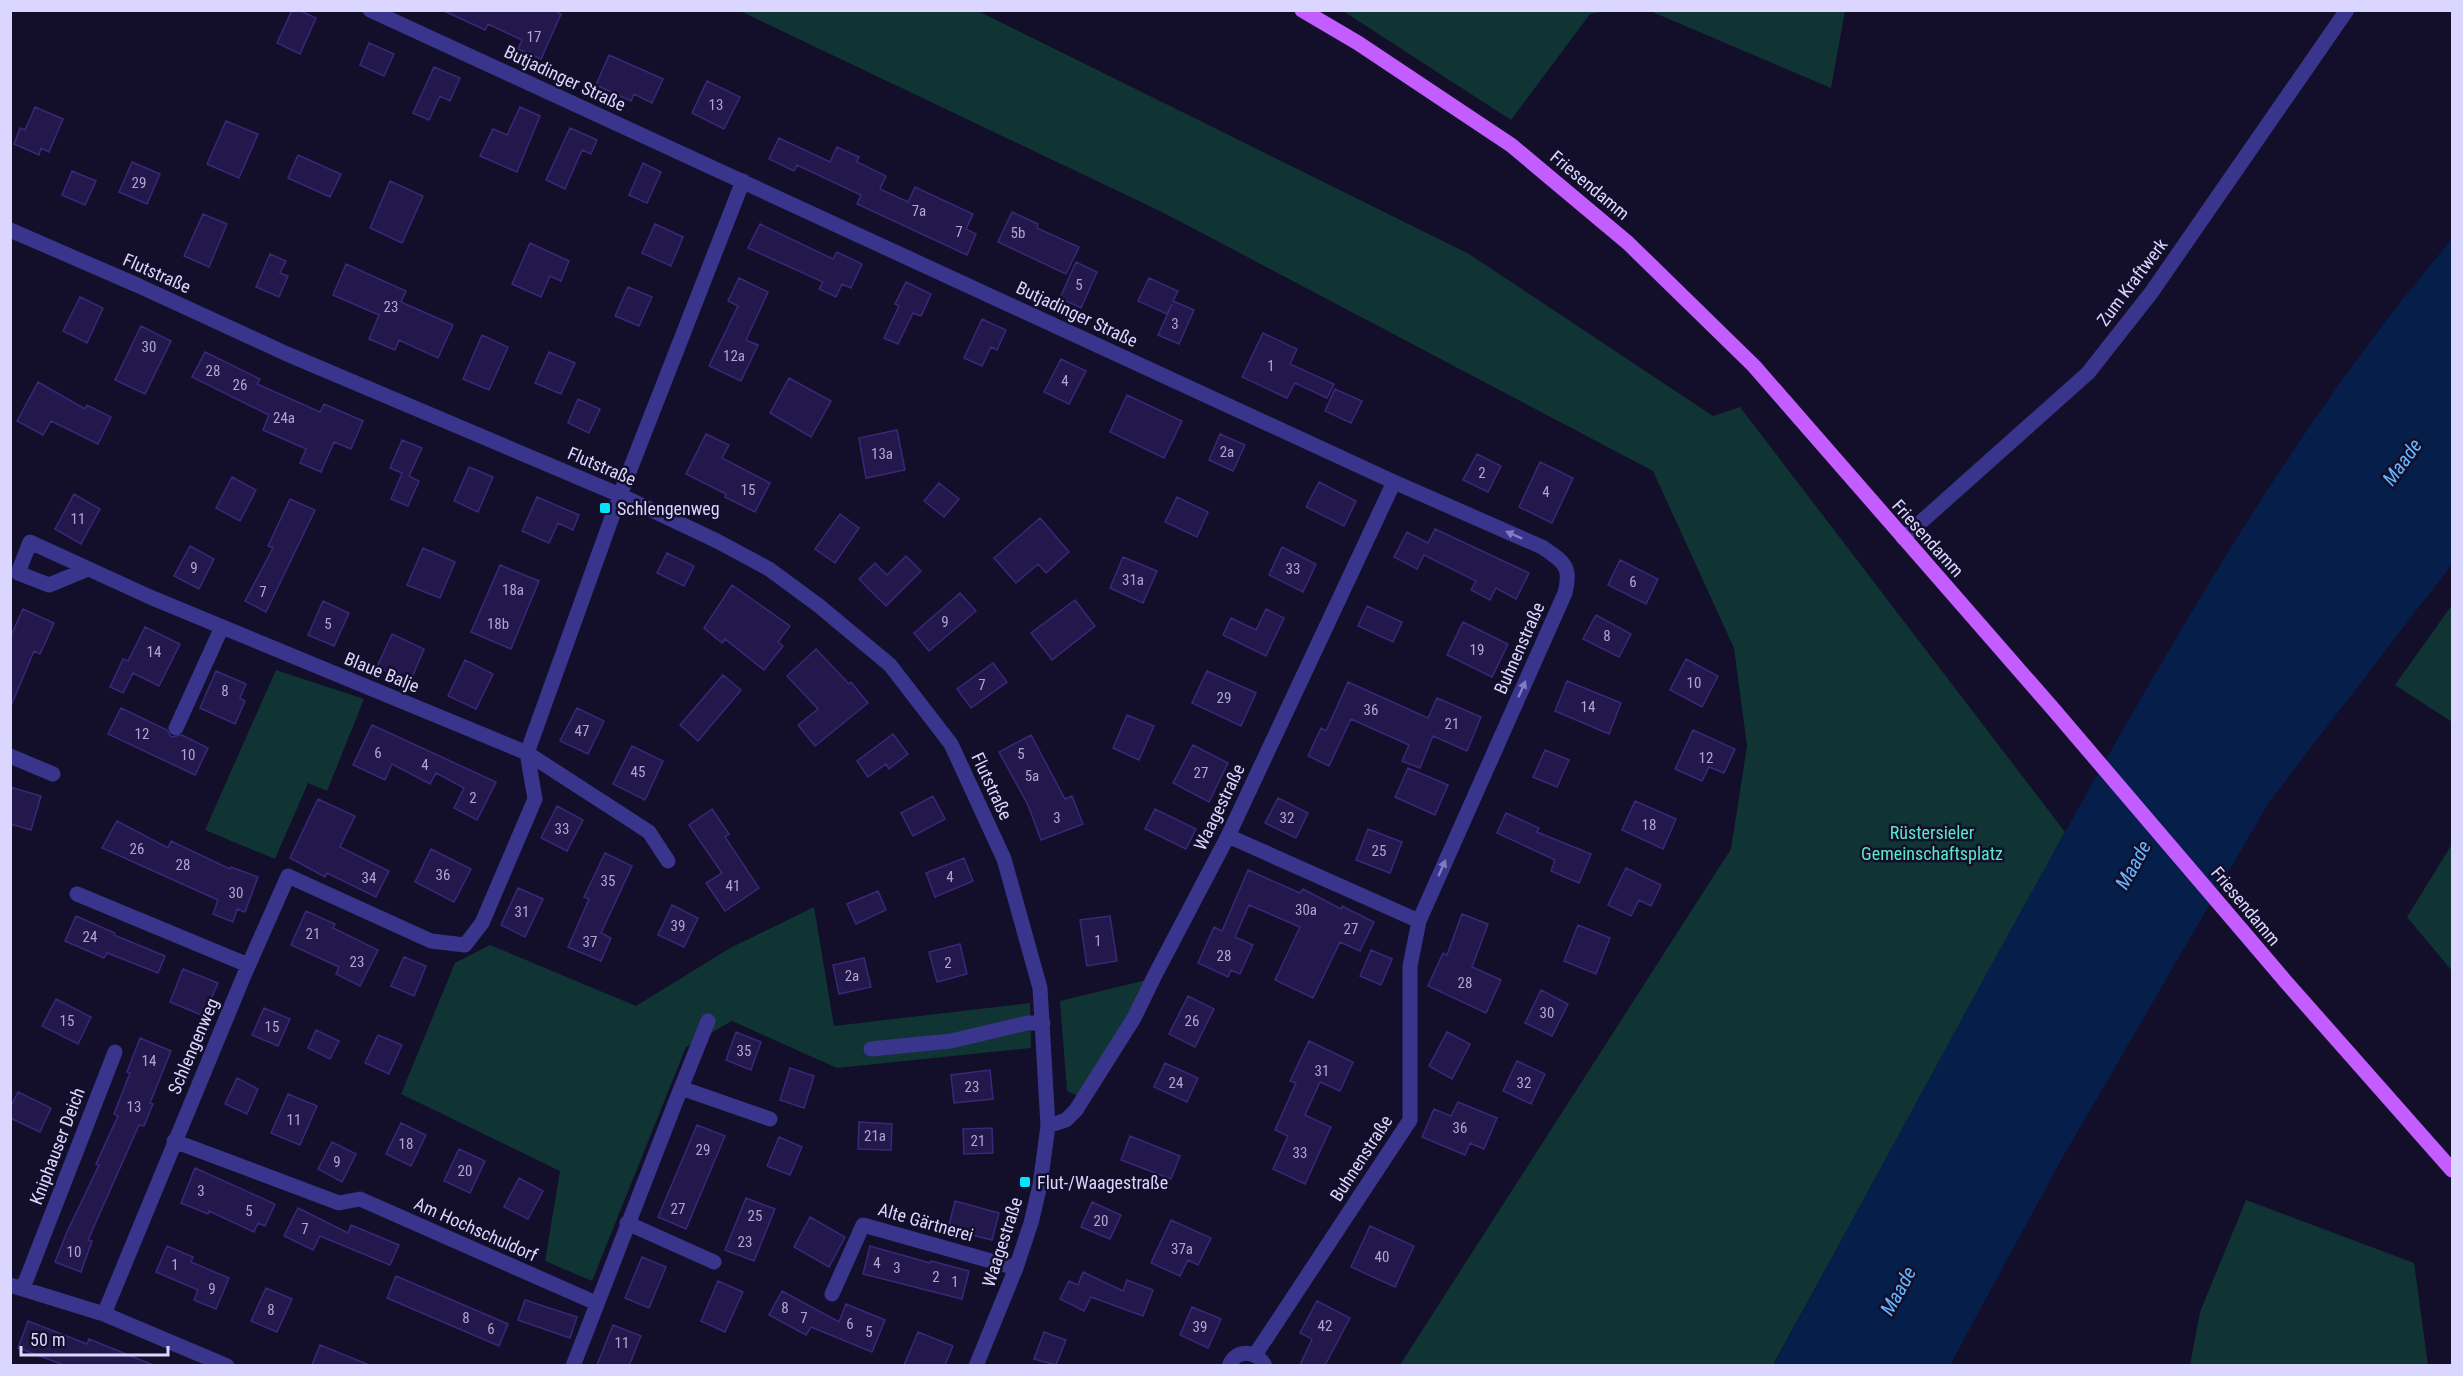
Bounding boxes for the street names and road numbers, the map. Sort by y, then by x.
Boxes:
street label: Butjadinger Straße [501,41,629,115]
street label: Friesendamm [1546,146,1634,224]
street label: Zum Kraftwerk [2092,234,2172,330]
street label: Flutstraße [120,249,194,297]
street label: Butjadinger Straße [1013,277,1141,351]
street label: Flutstraße [565,442,639,490]
street label: Friesendamm [1888,495,1968,581]
street label: Buhnenstraße [1489,599,1549,697]
street label: Blaue Balje [341,647,423,697]
street label: Flutstraße [967,749,1017,823]
street label: Waagestraße [1189,761,1249,853]
street label: Friesendamm [2207,862,2285,950]
street label: Schlengenweg [163,995,223,1097]
street label: Kniphauser Deich [25,1085,89,1207]
street label: Buhnenstraße [1325,1111,1397,1205]
street label: Am Hochschuldorf [411,1192,541,1266]
street label: Waagestraße [978,1194,1026,1290]
street label: Alte Gärtnerei [876,1198,976,1246]

